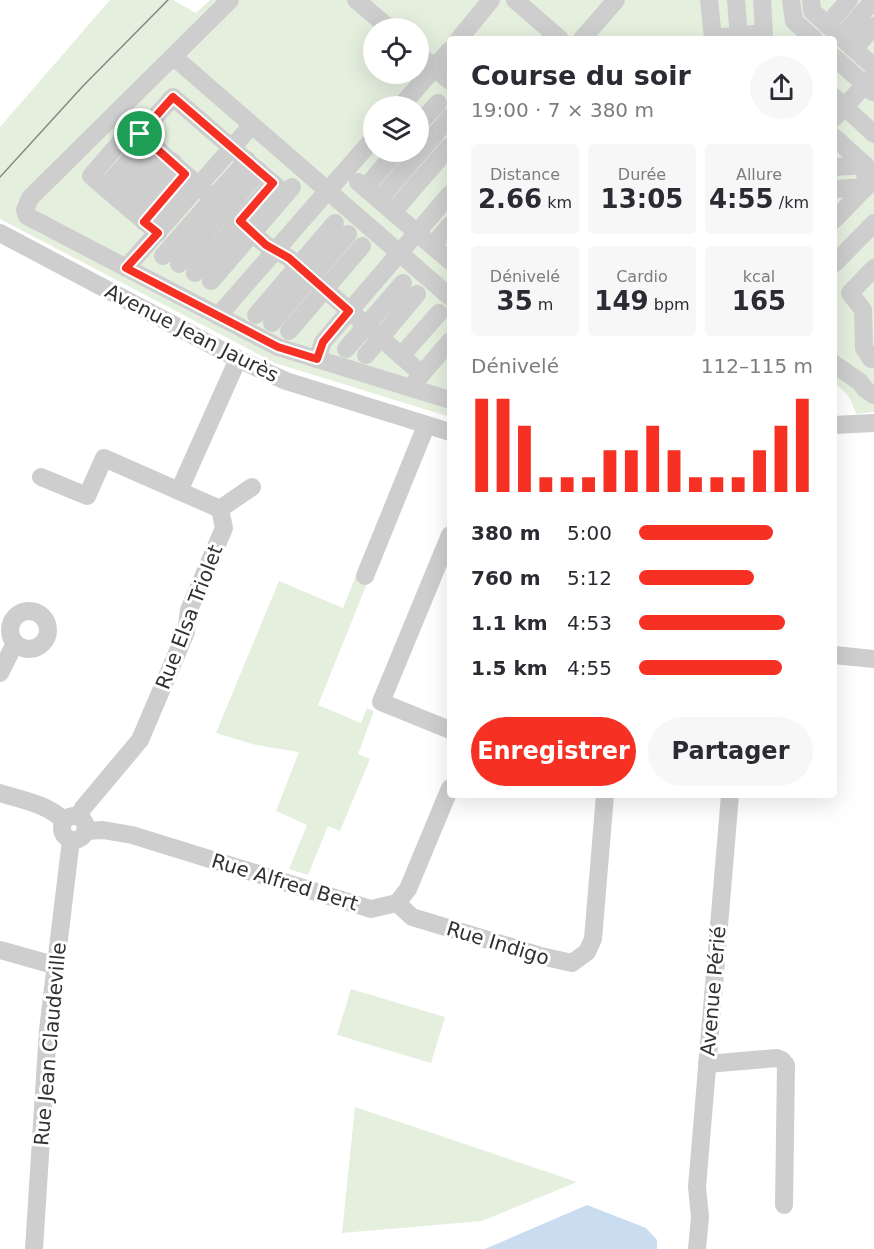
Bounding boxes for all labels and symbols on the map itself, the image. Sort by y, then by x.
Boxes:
pin [114,108,165,159]
street label: Avenue Jean Jaurès [101,279,283,387]
street label: Rue Elsa Triolet [150,541,228,693]
street label: Rue Alfred Bert [209,848,361,916]
street label: Rue Indigo [444,916,552,970]
street label: Avenue Périé [695,925,731,1057]
street label: Rue Jean Claudeville [29,941,71,1147]

